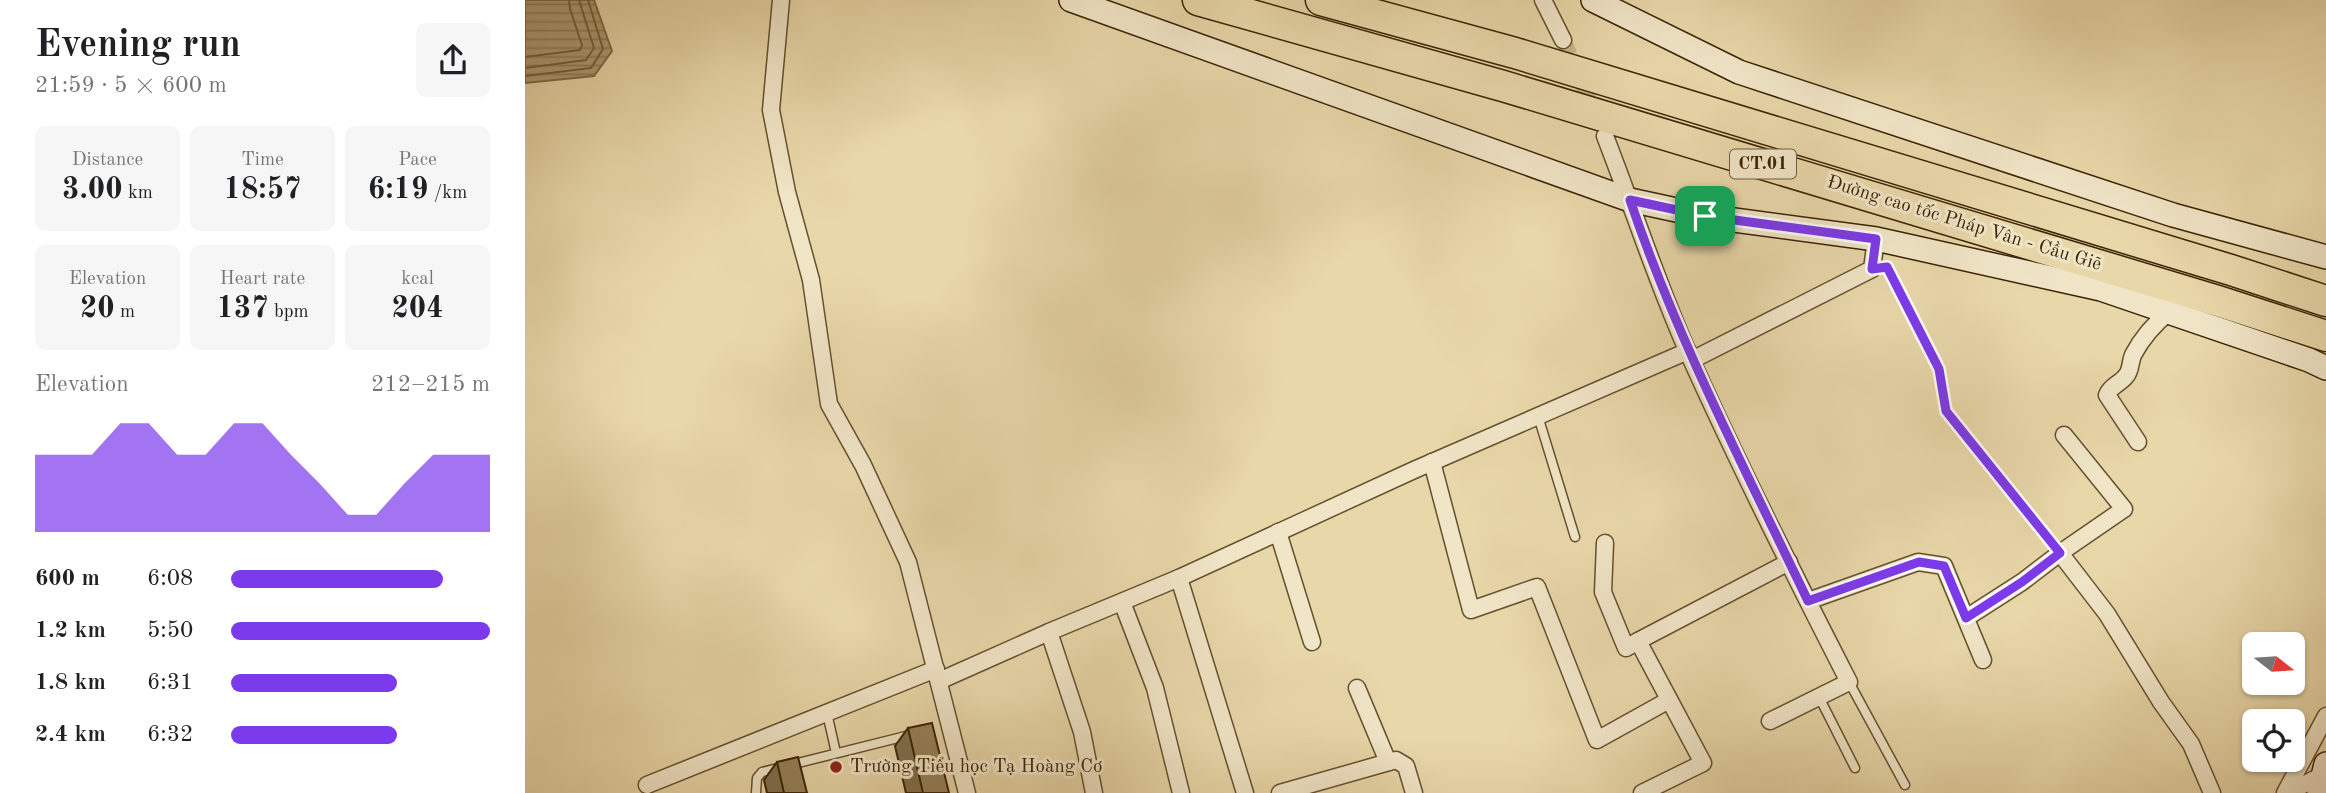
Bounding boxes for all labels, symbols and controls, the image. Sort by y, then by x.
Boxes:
button: share [416,23,490,97]
text: Evening run [35,27,241,65]
text: 21:59 · 5 × 600 m [35,74,227,97]
road number: CT.01 [1730,149,1796,178]
text: Distance [72,151,143,170]
text: Time [241,151,284,170]
text: Pace [398,151,437,170]
street label: Đường cao tốc Pháp Vân - Cầu Giẽ [1824,170,2104,275]
text: 3.00 [62,175,123,205]
text: 18:57 [224,175,302,205]
text: 6:19 [368,175,428,205]
text: km [123,184,153,203]
text: /km [428,184,467,203]
pin [1675,186,1735,246]
icon: arrive [1686,197,1724,235]
text: Elevation [69,270,146,289]
text: Heart rate [220,270,305,289]
text: kcal [401,270,434,289]
text: 20 [80,294,115,324]
text: 137 [216,294,269,324]
text: 204 [391,294,444,324]
text: m [115,303,135,322]
text: bpm [269,303,309,322]
text: Elevation [35,373,129,396]
text: 212–215 m [371,373,490,396]
text: 600 m [35,567,100,590]
text: 6:08 [147,567,193,590]
text: 1.2 km [35,619,106,642]
text: 5:50 [147,619,193,642]
north arrow [2242,632,2305,695]
map controls [2242,632,2305,772]
text: 1.8 km [35,671,106,694]
text: 6:31 [147,671,193,694]
button: locate [2242,709,2305,772]
text: 2.4 km [35,723,106,746]
text: 6:32 [147,723,193,746]
place label: Trường Tiểu học Tạ Hoàng Cơ [850,756,1102,777]
marker: Trường Tiểu học Tạ Hoàng Cơ [828,759,844,775]

